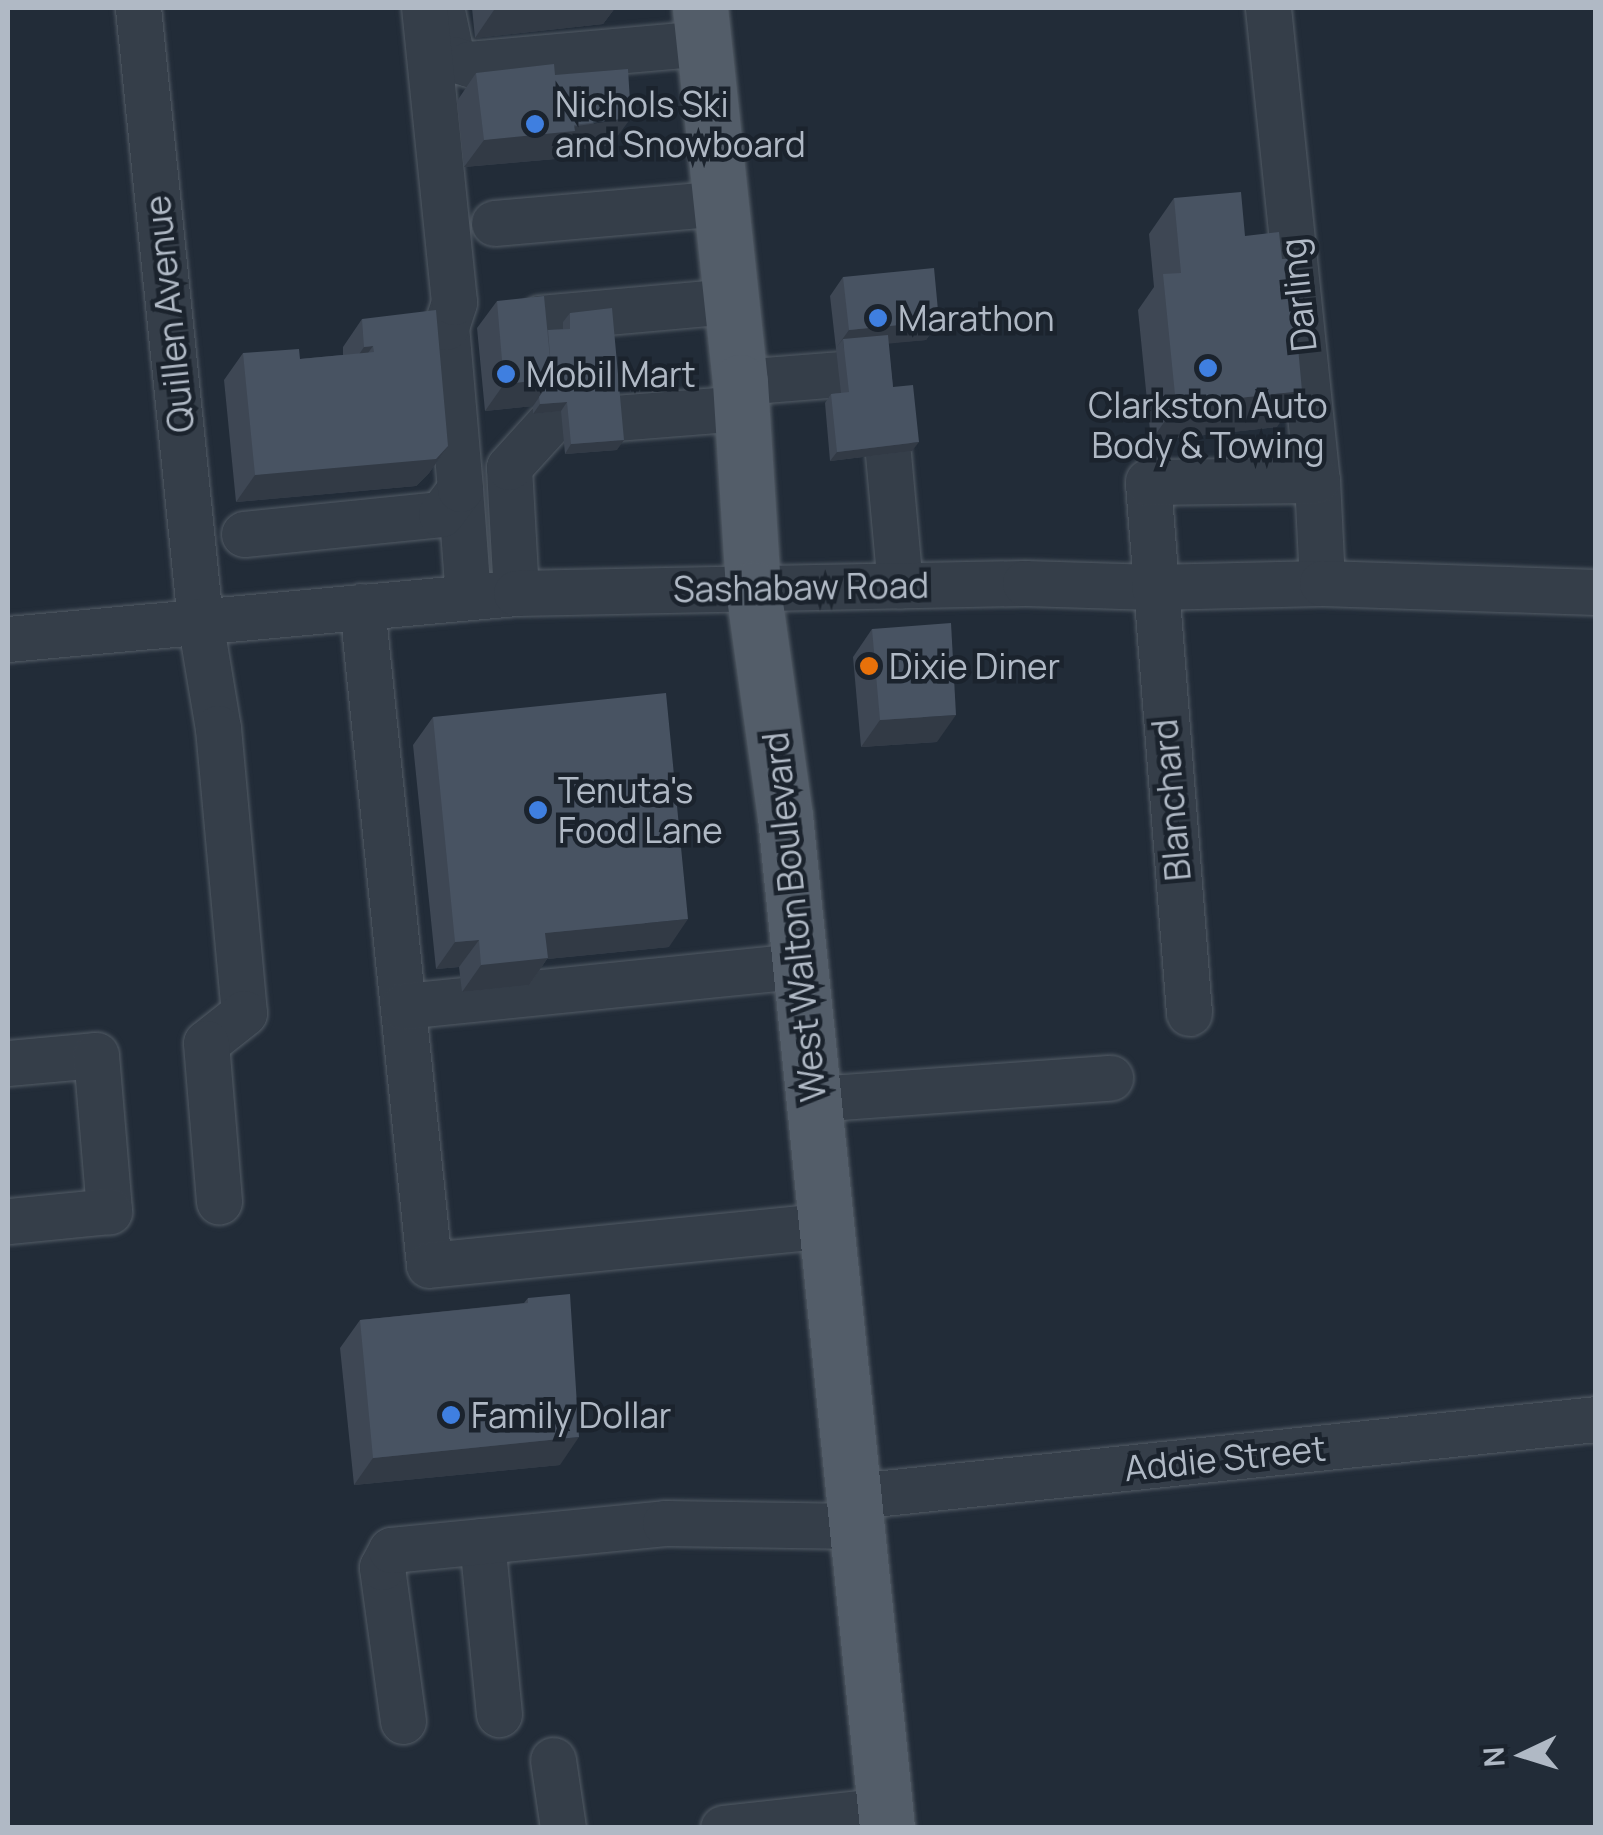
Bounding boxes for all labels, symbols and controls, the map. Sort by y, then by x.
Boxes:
place label: Nichols Ski and Snowboard [555,83,806,165]
marker: Nichols Ski and Snowboard [524,113,546,135]
street label: Quillen Avenue [136,193,202,435]
street label: Darling [1271,236,1325,354]
place label: Marathon [898,297,1055,339]
marker: Marathon [867,307,889,329]
place label: Mobil Mart [526,353,696,395]
marker: Clarkston Auto Body & Towing [1197,357,1219,379]
marker: Mobil Mart [495,363,517,385]
place label: Clarkston Auto Body & Towing [1088,384,1328,466]
street label: Sashabaw Road [673,564,929,610]
place label: Dixie Diner [889,645,1060,687]
marker: Dixie Diner [858,655,880,677]
street label: Blanchard [1143,717,1199,883]
street label: West Walton Boulevard [754,730,834,1104]
place label: Tenuta's Food Lane [558,769,723,851]
marker: Tenuta's Food Lane [527,799,549,821]
place label: Family Dollar [471,1394,671,1436]
marker: Family Dollar [440,1404,462,1426]
street label: Addie Street [1122,1427,1328,1489]
north arrow [1473,1705,1573,1805]
text: N [1473,1746,1513,1768]

